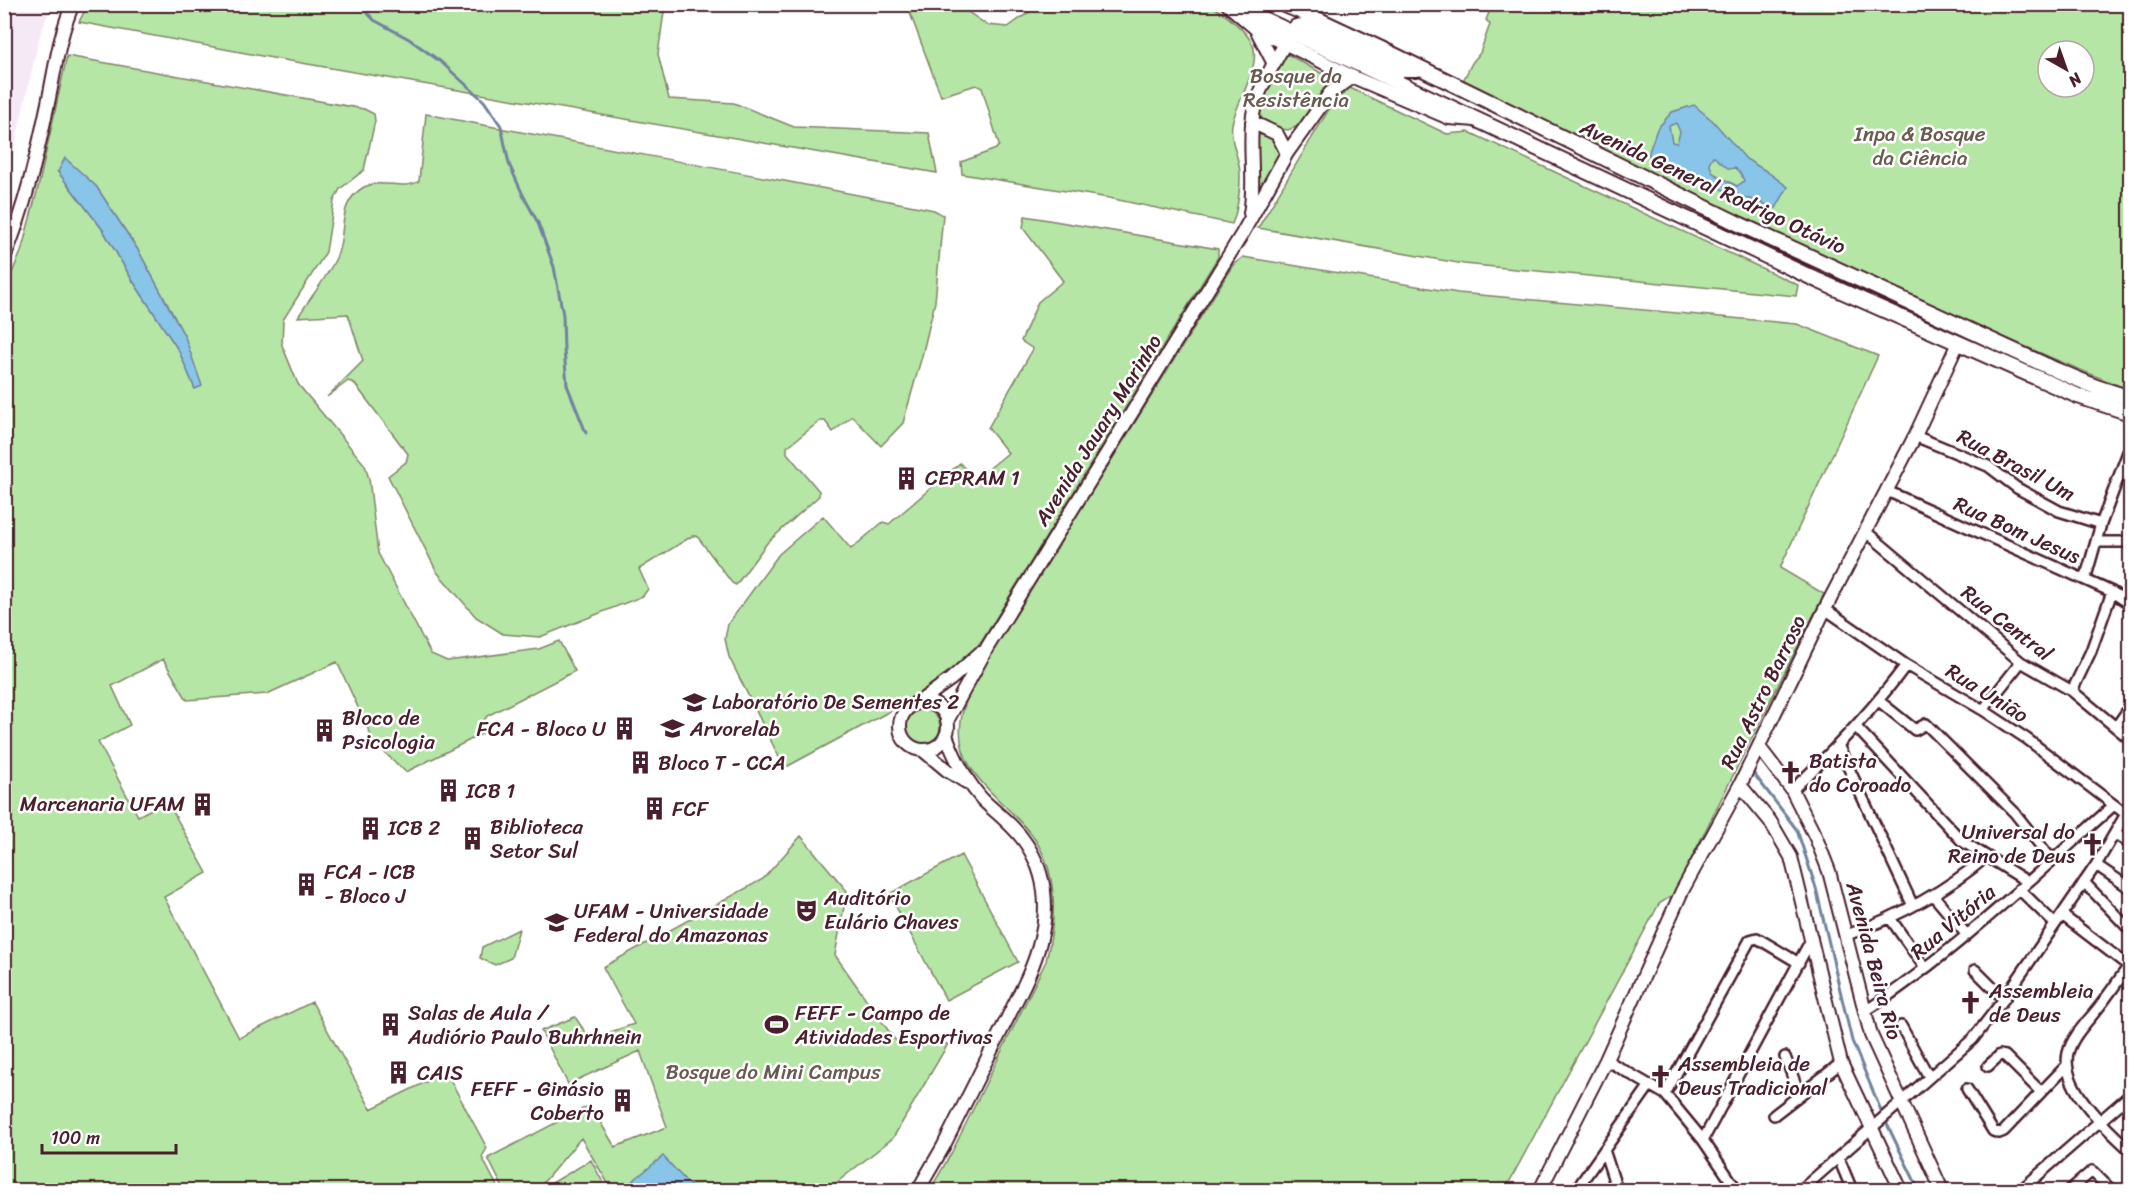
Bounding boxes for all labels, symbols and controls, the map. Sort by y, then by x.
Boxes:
north arrow [2036,39,2096,99]
park label: Bosque da Resistência [1243,57,1349,119]
text: N [2061,65,2090,95]
street label: Avenida General Rodrigo Otávio [1573,108,1853,266]
park label: Inpa & Bosque da Ciência [1853,115,1986,177]
street label: Avenida Jauary Marinho [1023,326,1173,534]
street label: Rua Brasil Um [1950,418,2082,512]
place label: CEPRAM 1 [925,459,1020,497]
building icon: CEPRAM 1 [894,465,920,491]
street label: Rua Bom Jesus [1947,485,2087,575]
street label: Rua Central [1952,575,2062,672]
street label: Rua Astro Barroso [1709,608,1817,776]
street label: Rua União [1938,652,2036,734]
place label: Laboratório De Sementes 2 [712,683,959,721]
school or university icon: Laboratório De Sementes 2 [681,689,707,715]
place label: Bloco de Psicologia [342,699,435,761]
place label: FCA - Bloco U [476,710,607,748]
place label: Arvorelab [689,710,780,748]
building icon: FCA - Bloco U [611,716,637,742]
school or university icon: Arvorelab [659,716,685,742]
building icon: Bloco de Psicologia [311,717,337,743]
place label: Batista do Coroado [1809,742,1912,804]
place label: Bloco T - CCA [658,744,786,782]
building icon: Bloco T - CCA [627,750,653,776]
church icon: Batista do Coroado [1778,760,1804,786]
place label: ICB 1 [465,772,515,810]
building icon: ICB 1 [435,778,461,804]
place label: Marcenaria UFAM [20,785,185,823]
place label: FCF [672,790,710,828]
building icon: Marcenaria UFAM [190,791,216,817]
building icon: FCF [641,796,667,822]
place label: Biblioteca Setor Sul [490,808,583,870]
place label: ICB 2 [387,809,440,847]
place label: Universal do Reino de Deus [1948,813,2075,875]
building icon: ICB 2 [357,815,383,841]
building icon: Biblioteca Setor Sul [459,826,485,852]
church icon: Universal do Reino de Deus [2080,831,2106,857]
place label: FCA - ICB - Bloco J [324,853,415,915]
building icon: FCA - ICB - Bloco J [293,871,319,897]
street label: Rua Vitória [1901,874,2005,970]
street label: Avenida Beira Rio [1834,877,1913,1045]
place label: Auditório Eulário Chaves [823,879,959,941]
place label: UFAM - Universidade Federal do Amazonas [574,892,769,954]
theatre icon: Auditório Eulário Chaves [793,897,819,923]
school or university icon: UFAM - Universidade Federal do Amazonas [543,910,569,936]
place label: Assembleia de Deus [1988,972,2094,1034]
church icon: Assembleia de Deus [1958,990,1984,1016]
place label: Salas de Aula / Audiório Paulo Buhrhnein [407,994,642,1056]
place label: FEFF - Campo de Atividades Esportivas [794,994,993,1056]
building icon: Salas de Aula / Audiório Paulo Buhrhnein [377,1012,403,1038]
sports icon: FEFF - Campo de Atividades Esportivas [764,1012,790,1038]
place label: Assembleia de Deus Tradicional [1677,1045,1829,1107]
park label: Bosque do Mini Campus [665,1053,881,1091]
place label: CAIS [417,1054,464,1092]
building icon: CAIS [386,1060,412,1086]
church icon: Assembleia de Deus Tradicional [1647,1063,1673,1089]
place label: FEFF - Ginásio Coberto [471,1070,604,1132]
building icon: FEFF - Ginásio Coberto [609,1088,635,1114]
scale bar [42,1117,176,1155]
text: 100 m [51,1122,100,1154]

